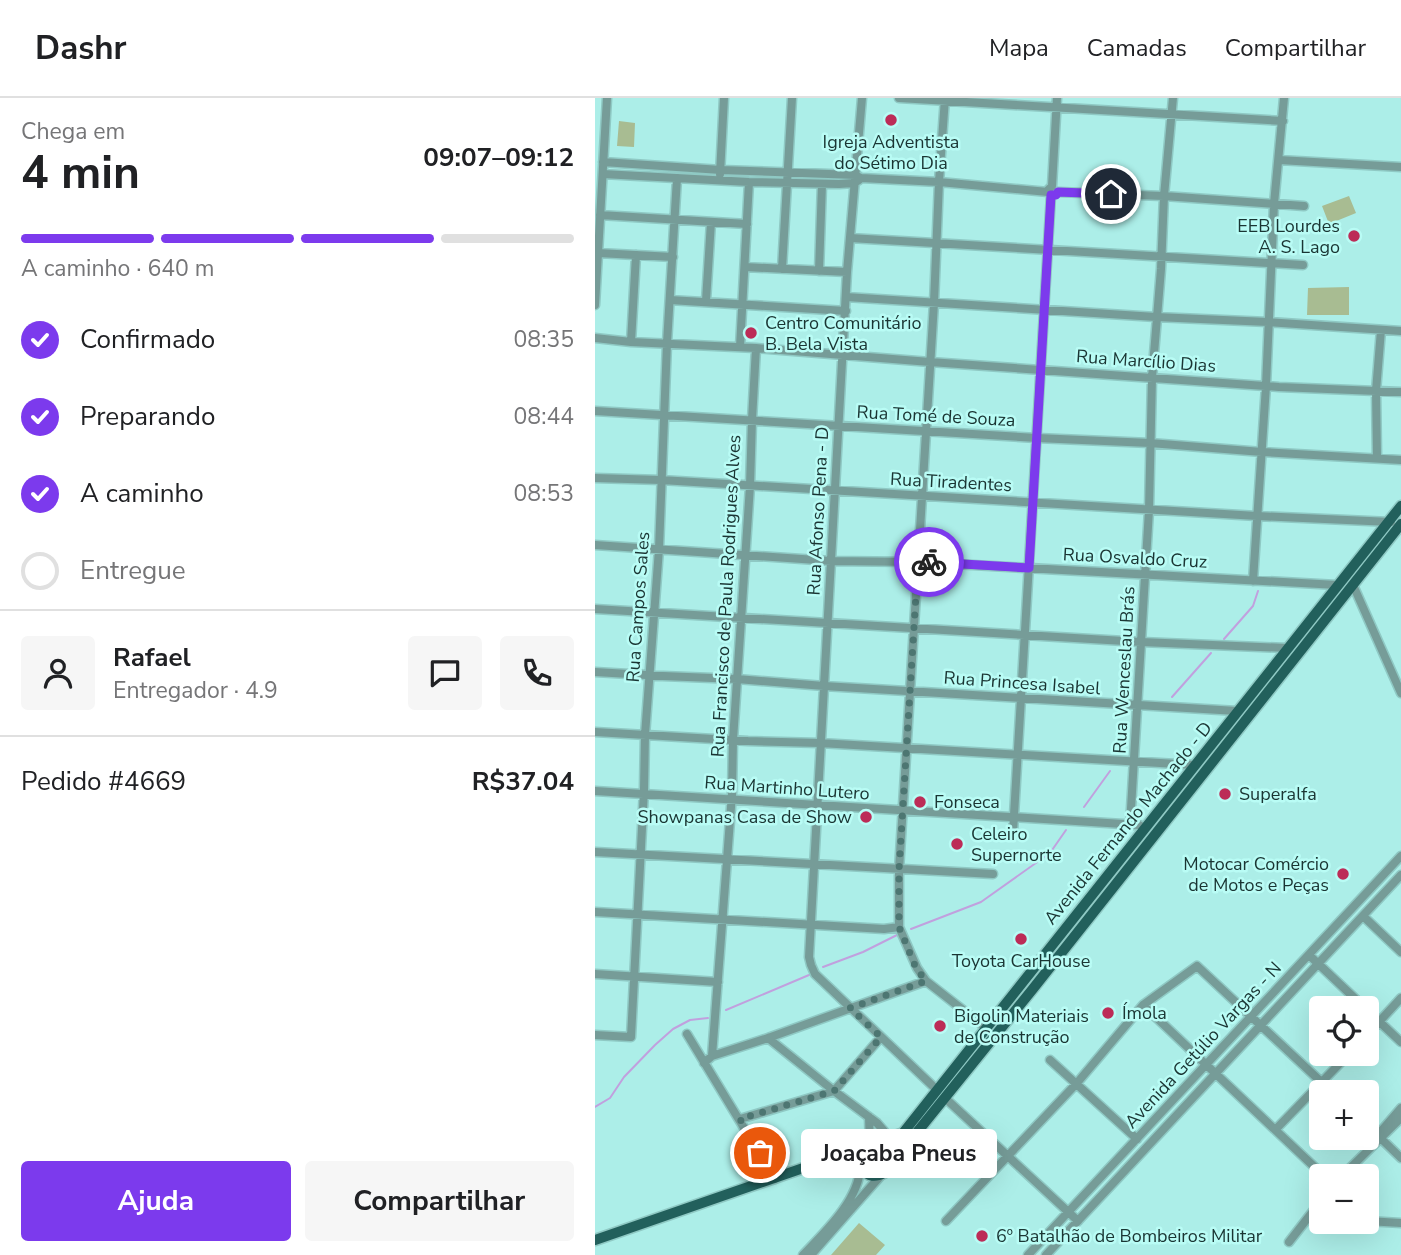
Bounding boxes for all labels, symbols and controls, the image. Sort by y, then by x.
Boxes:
text: Dashr [35,26,127,71]
text: Mapa [989,32,1049,64]
text: Camadas [1087,32,1187,64]
text: Compartilhar [1225,32,1366,64]
marker: Igreja Adventista do Sétimo Dia [883,112,899,128]
text: Chega em [21,116,125,147]
place label: Igreja Adventista do Sétimo Dia [823,130,959,175]
text: 09:07–09:12 [423,140,574,175]
text: 4 min [21,141,140,204]
pin [1081,164,1141,224]
icon: home [1092,175,1130,213]
place label: EEB Lourdes A. S. Lago [1237,214,1340,259]
marker: EEB Lourdes A. S. Lago [1346,228,1362,244]
text: A caminho · 640 m [21,253,214,284]
place label: Centro Comunitário B. Bela Vista [765,311,921,356]
icon: check [21,321,59,359]
text: Confirmado [80,322,215,357]
text: 08:35 [514,324,574,355]
marker: Centro Comunitário B. Bela Vista [743,325,759,341]
street label: Rua Marcílio Dias [1075,344,1217,378]
icon: check [21,398,59,436]
text: Preparando [80,399,215,434]
street label: Rua Tomé de Souza [856,400,1016,432]
text: 08:44 [514,401,574,432]
street label: Rua Afonso Pena - D [802,426,834,596]
street label: Rua Francisco de Paula Rodrigues Alves [706,434,746,758]
street label: Rua Tiradentes [889,467,1013,497]
icon: check [21,475,59,513]
text: A caminho [80,476,204,511]
text: 08:53 [514,478,574,509]
courier [894,527,964,597]
street label: Rua Campos Sales [621,531,655,683]
street label: Rua Osvaldo Cruz [1062,542,1208,574]
icon: bike [910,543,948,581]
text: Entregue [80,553,186,588]
street label: Rua Wenceslau Brás [1108,586,1140,754]
button: person [21,636,95,710]
button: chat [408,636,482,710]
button: phone [500,636,574,710]
text: Rafael [113,640,191,675]
street label: Rua Princesa Isabel [943,666,1102,700]
text: Entregador · 4.9 [113,675,278,706]
street label: Avenida Fernando Machado - D [1038,716,1218,930]
text: Pedido #4669 [21,764,186,799]
text: R$37.04 [472,764,574,799]
street label: Rua Martinho Lutero [704,770,870,806]
place label: Superalfa [1239,782,1317,806]
marker: Superalfa [1217,786,1233,802]
place label: Fonseca [934,790,1000,814]
marker: Fonseca [912,794,928,810]
place label: Showpanas Casa de Show [637,805,852,829]
marker: Showpanas Casa de Show [858,809,874,825]
place label: Celeiro Supernorte [971,822,1062,867]
marker: Celeiro Supernorte [949,836,965,852]
place label: Motocar Comércio de Motos e Peças [1183,852,1329,897]
marker: Motocar Comércio de Motos e Peças [1335,866,1351,882]
marker: Toyota CarHouse [1013,931,1029,947]
place label: Toyota CarHouse [952,949,1090,973]
street label: Avenida Getúlio Vargas - N [1119,956,1287,1134]
map controls [1309,996,1379,1234]
button: locate [1309,996,1379,1066]
place label: Ímola [1122,1001,1167,1025]
place label: Bigolin Materiais de Construção [954,1004,1089,1049]
marker: Ímola [1100,1005,1116,1021]
marker: Bigolin Materiais de Construção [932,1018,948,1034]
button: + [1309,1080,1379,1150]
pin [730,1123,790,1183]
callout: Joaçaba Pneus [802,1128,998,1178]
icon: bag [741,1134,779,1172]
text: Joaçaba Pneus [821,1138,977,1169]
button: Ajuda [21,1161,291,1241]
button: Compartilhar [305,1161,574,1241]
button: − [1309,1164,1379,1234]
place label: 6º Batalhão de Bombeiros Militar [996,1224,1263,1248]
marker: 6º Batalhão de Bombeiros Militar [974,1228,990,1244]

